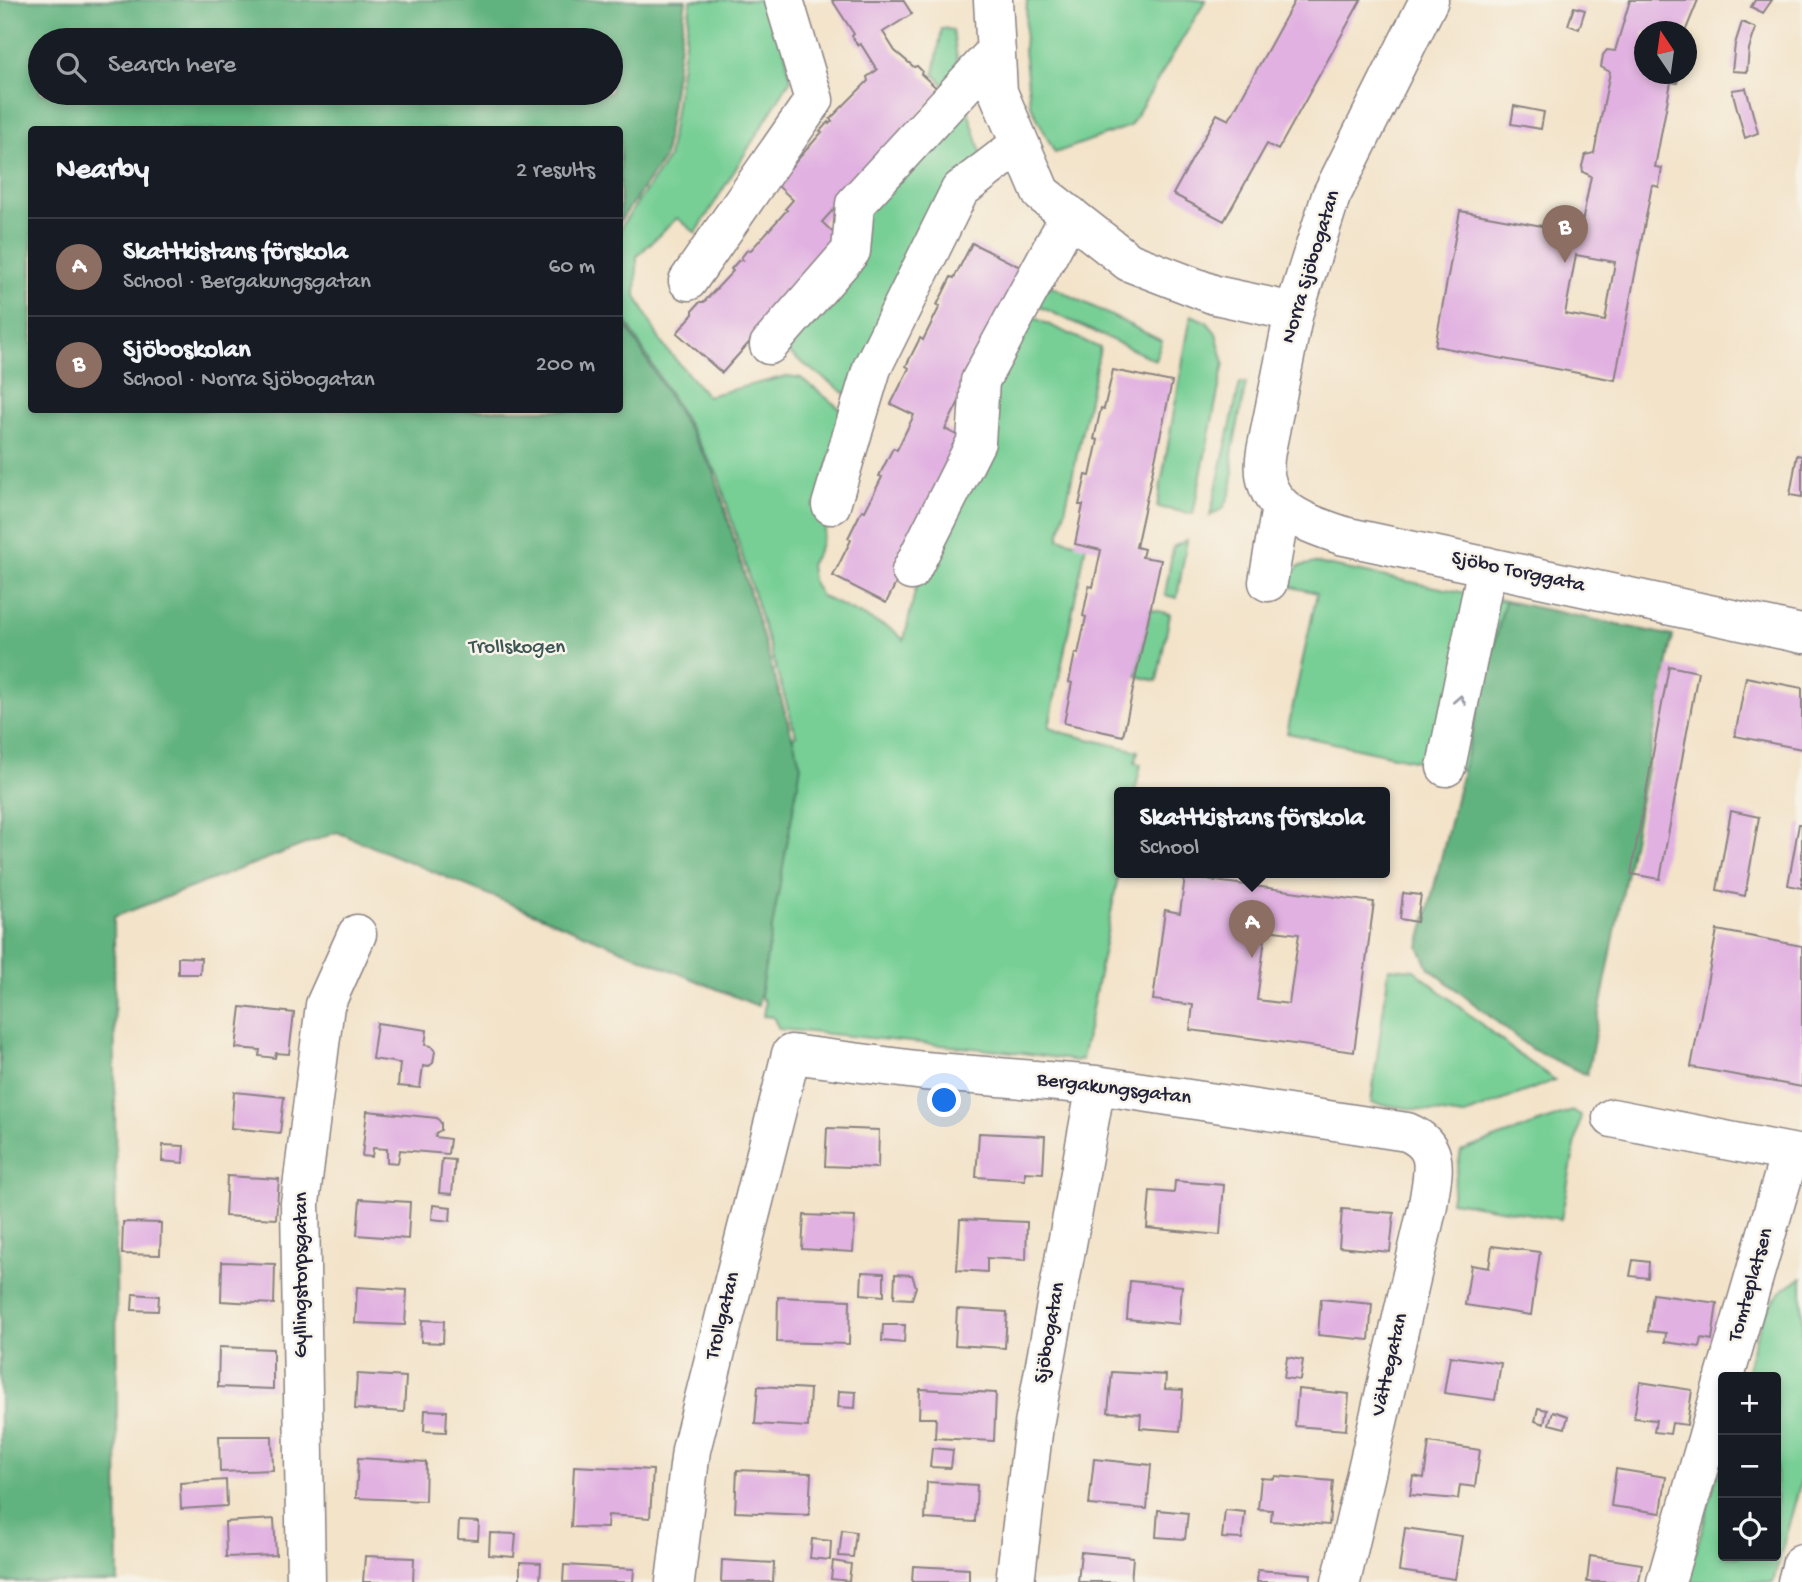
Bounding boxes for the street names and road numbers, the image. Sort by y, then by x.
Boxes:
street label: Norra Sjöbogatan [1277,187,1347,347]
street label: Sjöbo Torggata [1449,547,1588,600]
street label: Bergakungsgatan [1034,1068,1193,1112]
street label: Gyllingstorpsgatan [290,1192,315,1358]
street label: Tomteplatsen [1724,1225,1780,1346]
street label: Trollgatan [701,1270,747,1363]
street label: Sjöbogatan [1030,1280,1072,1386]
street label: Vättegatan [1367,1311,1415,1420]

